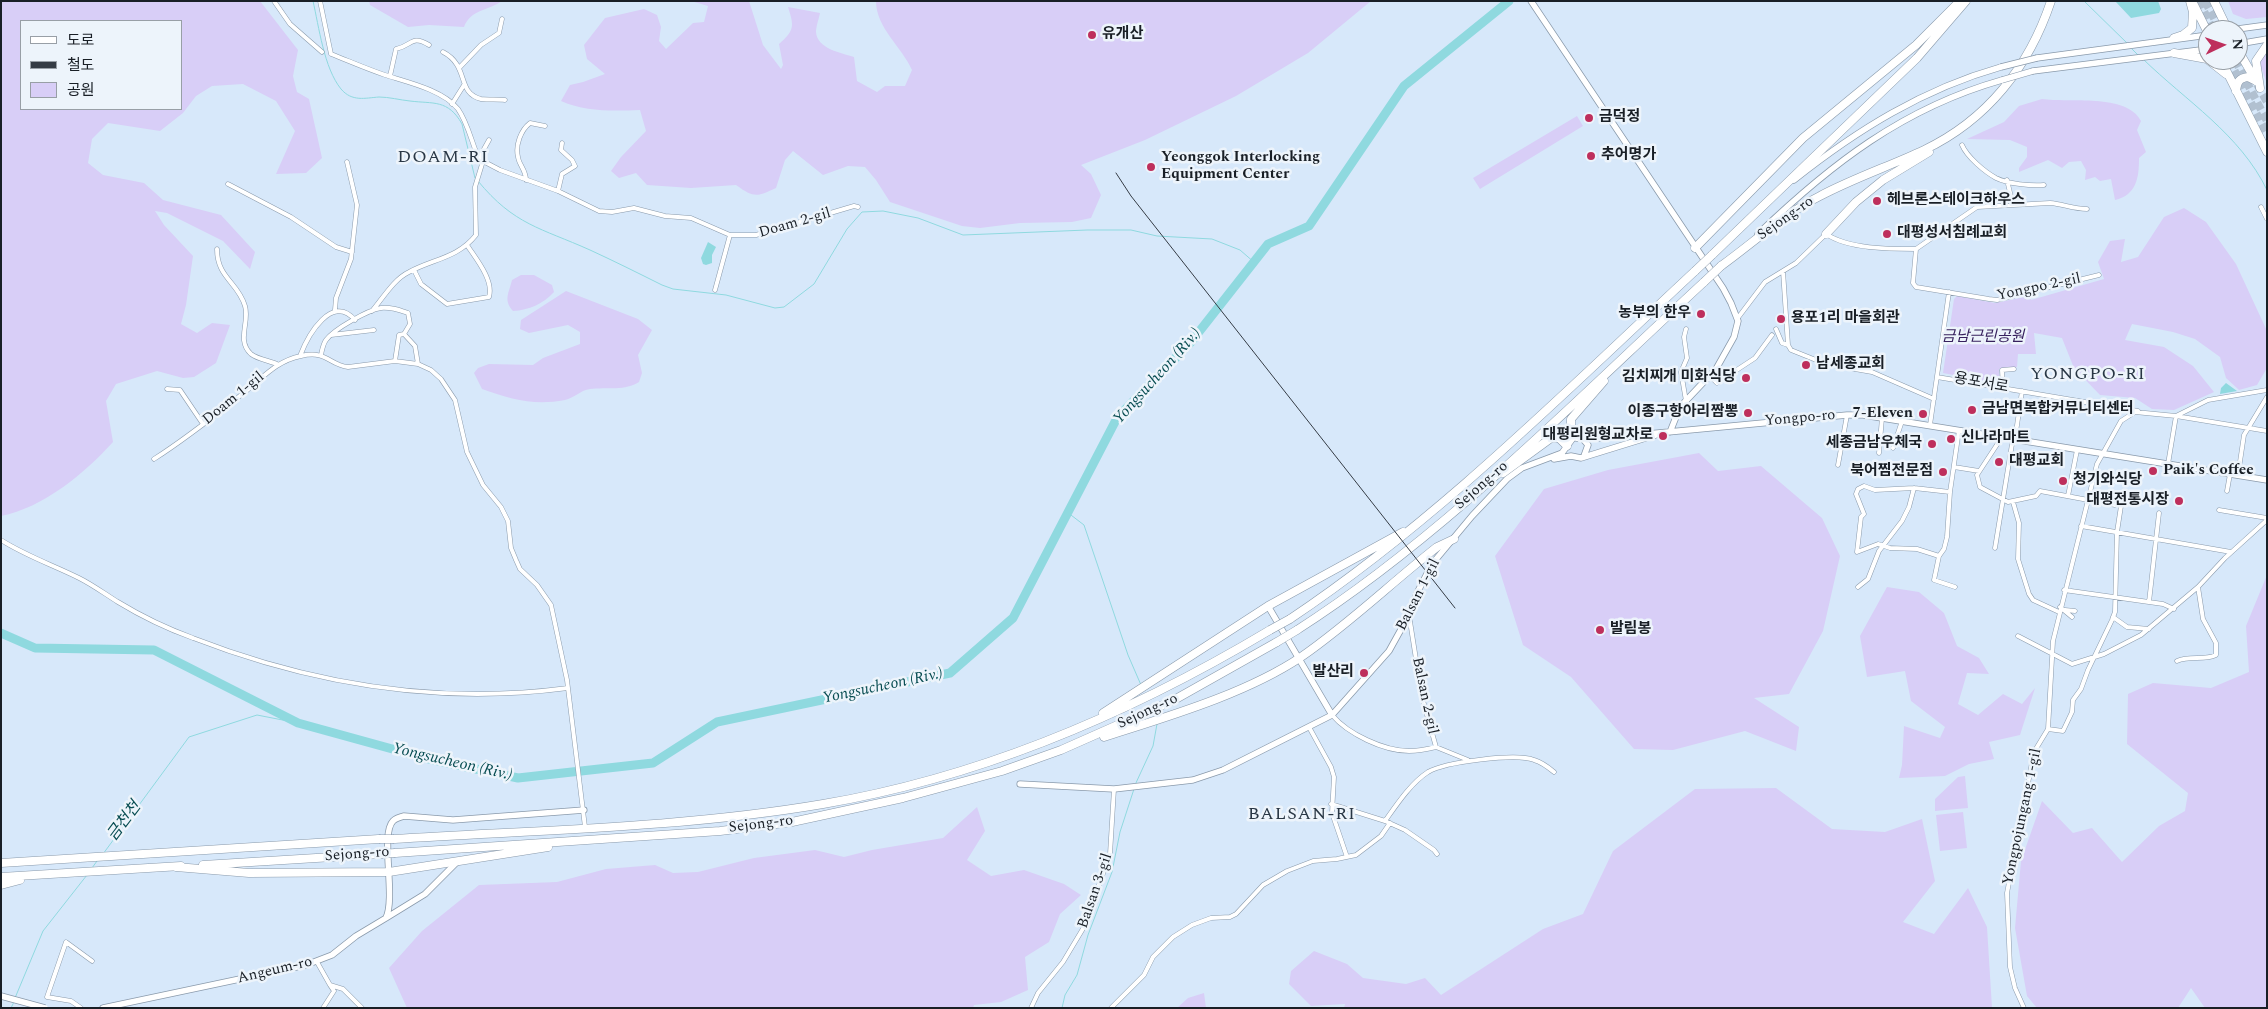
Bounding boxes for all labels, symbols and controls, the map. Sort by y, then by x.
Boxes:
legend [20,20,182,110]
north arrow [2198,20,2248,70]
place label: 유개산 [1102,26,1143,44]
text: 도로 [67,29,95,52]
marker: 유개산 [1086,29,1098,41]
text: N [2227,38,2248,51]
text: 철도 [67,54,95,77]
text: 공원 [67,79,95,102]
place label: 금덕정 [1599,109,1640,127]
marker: 금덕정 [1583,112,1595,124]
district label: DOAM-RI [396,147,490,169]
place label: 추어명가 [1601,147,1656,165]
place label: Yeonggok Interlocking Equipment Center [1161,149,1320,184]
marker: 추어명가 [1585,150,1597,162]
marker: Yeonggok Interlocking Equipment Center [1145,161,1157,173]
place label: 헤브론스테이크하우스 [1887,192,2025,210]
street label: Sejong-ro [1754,193,1818,245]
marker: 헤브론스테이크하우스 [1871,195,1883,207]
street label: Doam 2-gil [757,205,833,243]
place label: 대평성서침례교회 [1897,225,2007,243]
marker: 대평성서침례교회 [1881,228,1893,240]
street label: Yongpo 2-gil [1995,270,2083,306]
place label: 농부의 한우 [1618,305,1691,323]
marker: 농부의 한우 [1695,308,1707,320]
place label: 용포1리 마을회관 [1791,310,1900,328]
marker: 용포1리 마을회관 [1775,313,1787,325]
water label: Yongsucheon (Riv.) [1110,325,1206,429]
park label: 금남근린공원 [1942,329,2024,347]
place label: 남세종교회 [1816,356,1885,374]
marker: 남세종교회 [1800,359,1812,371]
district label: YONGPO-RI [2029,364,2147,386]
street label: Doam 1-gil [200,369,268,429]
place label: 김치찌개 미화식당 [1622,369,1736,387]
street label: 용포서로 [1952,370,2010,398]
marker: 김치찌개 미화식당 [1740,372,1752,384]
place label: 금남면복합커뮤니티센터 [1982,401,2134,419]
place label: 이종구항아리짬뽕 [1628,404,1738,422]
marker: 금남면복합커뮤니티센터 [1966,404,1978,416]
place label: 7-Eleven [1853,405,1913,423]
marker: 이종구항아리짬뽕 [1742,407,1754,419]
street label: Yongpo-ro [1764,407,1836,431]
marker: 7-Eleven [1917,408,1929,420]
place label: 대평리원형교차로 [1543,427,1653,445]
marker: 대평리원형교차로 [1657,430,1669,442]
place label: 신나라마트 [1961,430,2030,448]
marker: 신나라마트 [1945,433,1957,445]
place label: 세종금남우체국 [1825,435,1922,453]
marker: 세종금남우체국 [1926,438,1938,450]
place label: 대평교회 [2009,453,2064,471]
marker: 대평교회 [1993,456,2005,468]
street label: Sejong-ro [1452,458,1512,514]
place label: Paik's Coffee [2163,462,2254,480]
place label: 북어찜전문점 [1850,463,1933,481]
marker: Paik's Coffee [2147,465,2159,477]
marker: 북어찜전문점 [1937,466,1949,478]
place label: 청기와식당 [2073,472,2142,490]
marker: 청기와식당 [2057,475,2069,487]
place label: 대평전통시장 [2086,492,2169,510]
marker: 대평전통시장 [2173,495,2185,507]
street label: Balsan 1-gil [1393,556,1445,634]
place label: 발림봉 [1610,621,1651,639]
marker: 발림봉 [1594,624,1606,636]
street label: Balsan 2-gil [1407,656,1441,736]
place label: 발산리 [1313,664,1354,682]
water label: Yongsucheon (Riv.) [821,665,945,709]
marker: 발산리 [1358,667,1370,679]
street label: Sejong-ro [1115,690,1181,734]
water label: Yongsucheon (Riv.) [390,740,514,786]
street label: Yongpojungang 1-gil [2000,747,2046,887]
water label: 금천천 [104,799,146,845]
district label: BALSAN-RI [1247,804,1357,826]
street label: Sejong-ro [728,812,794,838]
street label: Sejong-ro [324,844,390,866]
street label: Balsan 3-gil [1075,851,1117,931]
street label: Angeum-ro [236,954,314,988]

